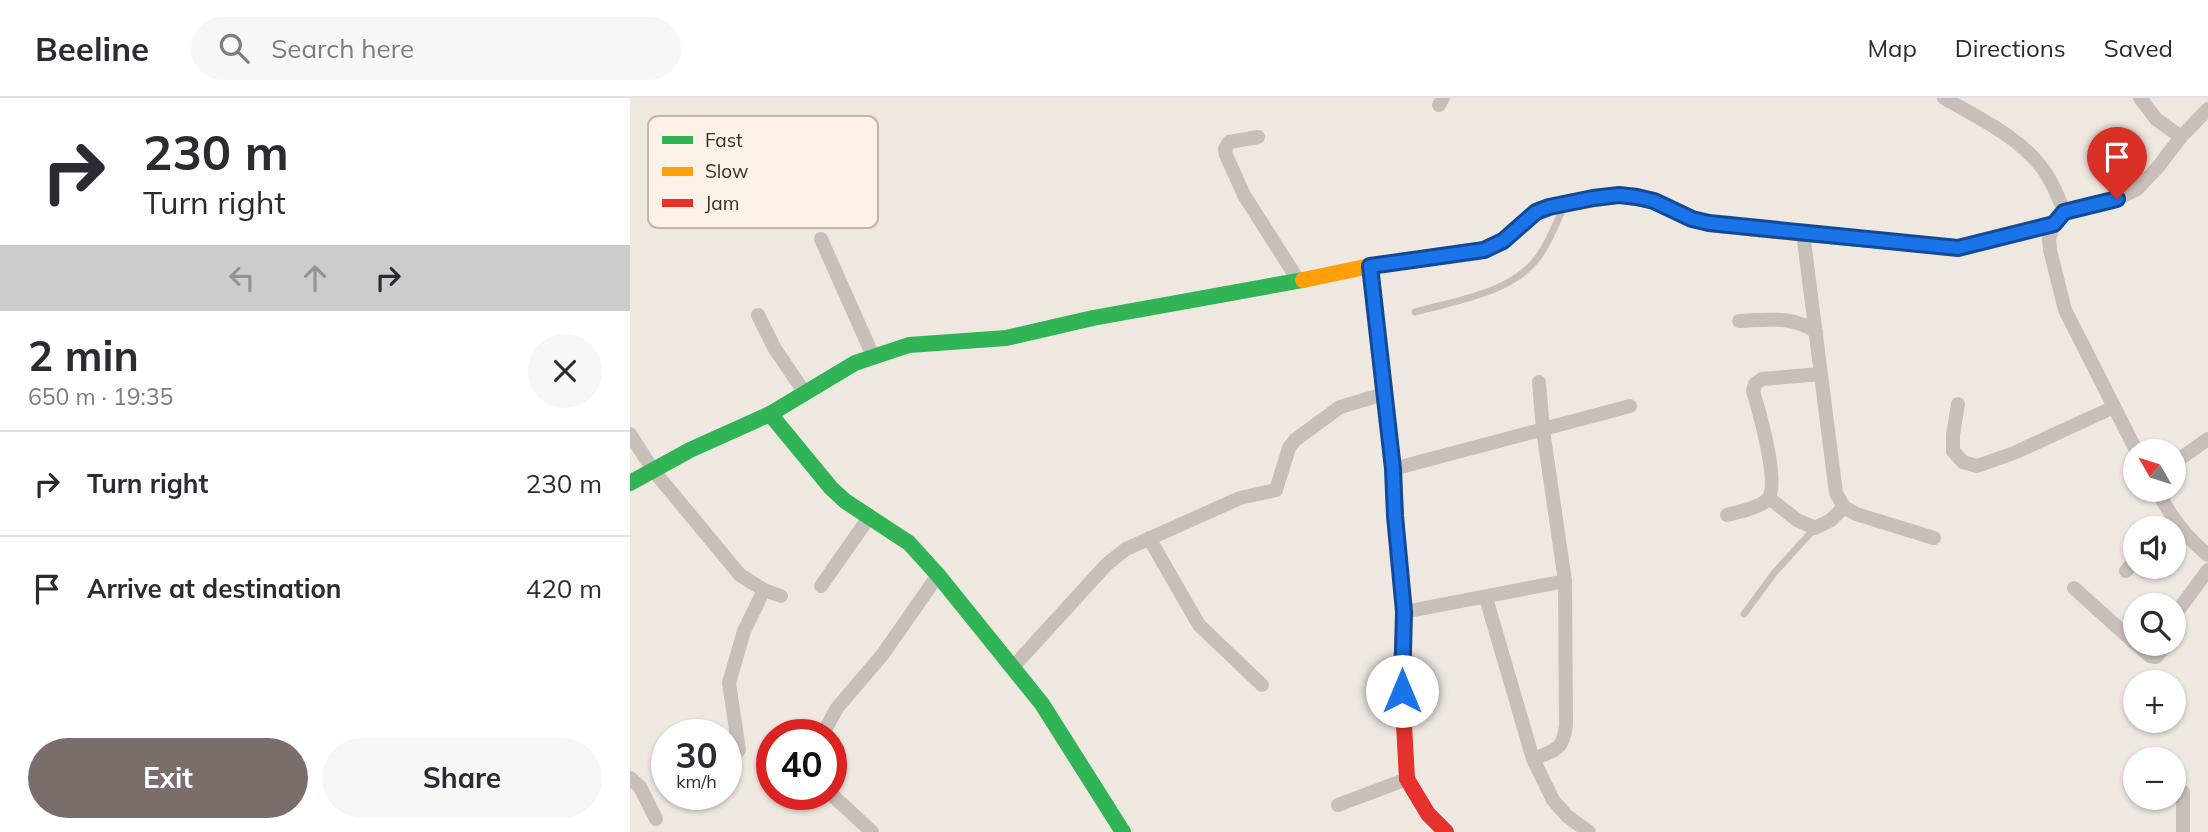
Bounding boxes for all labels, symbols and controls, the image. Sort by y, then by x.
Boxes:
search box [191,17,681,80]
text: Beeline [35,28,149,69]
icon: search [215,29,253,67]
text: Search here [271,32,414,65]
text: Map [1867,33,1917,63]
text: Directions [1955,33,2066,63]
text: Saved [2104,33,2173,63]
legend [648,116,878,228]
text: 230 m [143,121,289,182]
icon: right [28,126,119,217]
pin [2087,127,2147,199]
text: Fast [705,128,743,152]
icon: arrive [2098,138,2136,176]
text: Slow [705,159,749,183]
text: Turn right [143,182,286,222]
text: Jam [705,191,739,215]
icon: left [223,259,261,297]
icon: ahead [296,259,334,297]
icon: right [369,259,407,297]
text: 2 min [28,329,139,382]
button: close [528,334,602,408]
text: 650 m · 19:35 [28,382,173,411]
north arrow [2123,439,2186,502]
map controls [2123,439,2186,810]
icon: right [28,465,66,503]
text: Turn right [87,467,208,500]
text: 230 m [526,467,602,500]
button: sound [2123,516,2186,579]
icon: arrive [28,570,66,608]
text: Arrive at destination [87,572,342,605]
text: 420 m [526,572,602,605]
button: search [2123,593,2186,656]
position arrow [1365,654,1439,728]
button: + [2123,670,2186,733]
speed limit sign: 40 [756,719,847,810]
text: 30 [675,733,718,777]
button: Exit [28,738,308,818]
button: Share [322,738,602,818]
button: − [2123,747,2186,810]
text: km/h [676,770,717,793]

